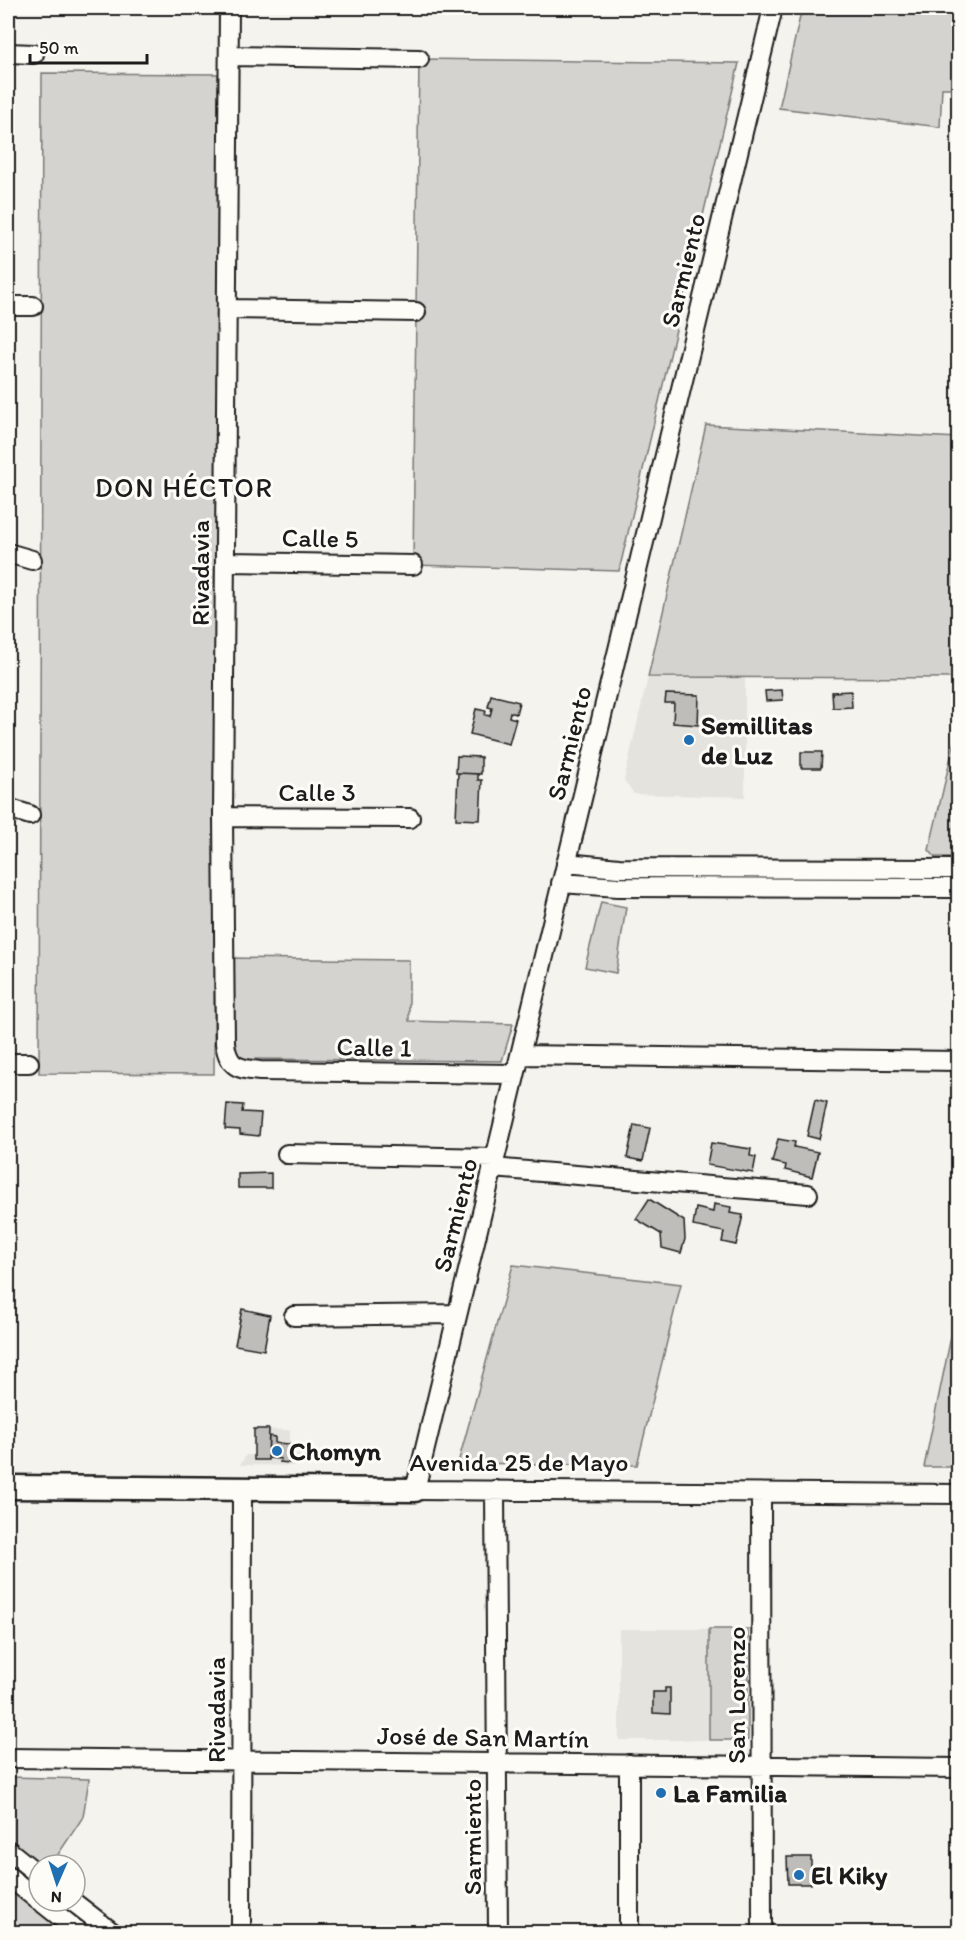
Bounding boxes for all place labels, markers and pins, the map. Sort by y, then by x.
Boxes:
place label: Semillitas de Luz [701,709,813,771]
marker: Semillitas de Luz [682,733,696,747]
place label: Chomyn [289,1435,381,1467]
marker: Chomyn [270,1444,284,1458]
place label: La Familia [673,1777,787,1809]
marker: La Familia [654,1786,668,1800]
place label: El Kiky [811,1859,888,1891]
marker: El Kiky [792,1868,806,1882]

